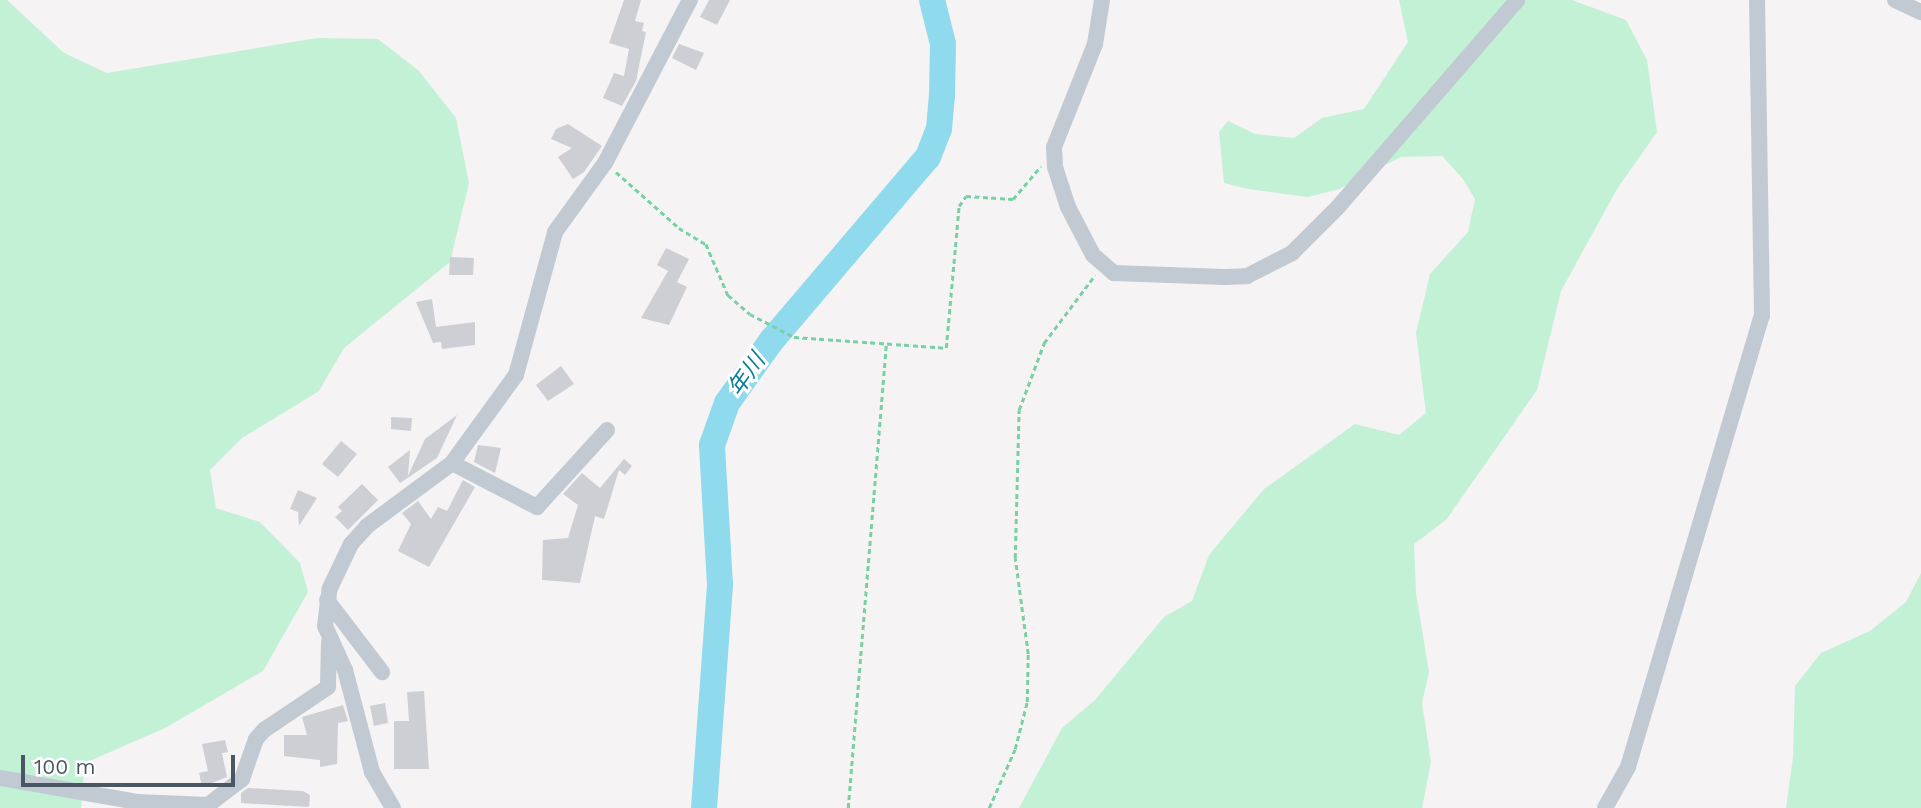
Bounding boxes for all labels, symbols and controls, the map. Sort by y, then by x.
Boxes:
water label: 年川 [723,348,771,402]
scale bar [24,742,238,786]
text: 100 m [34,754,96,779]

